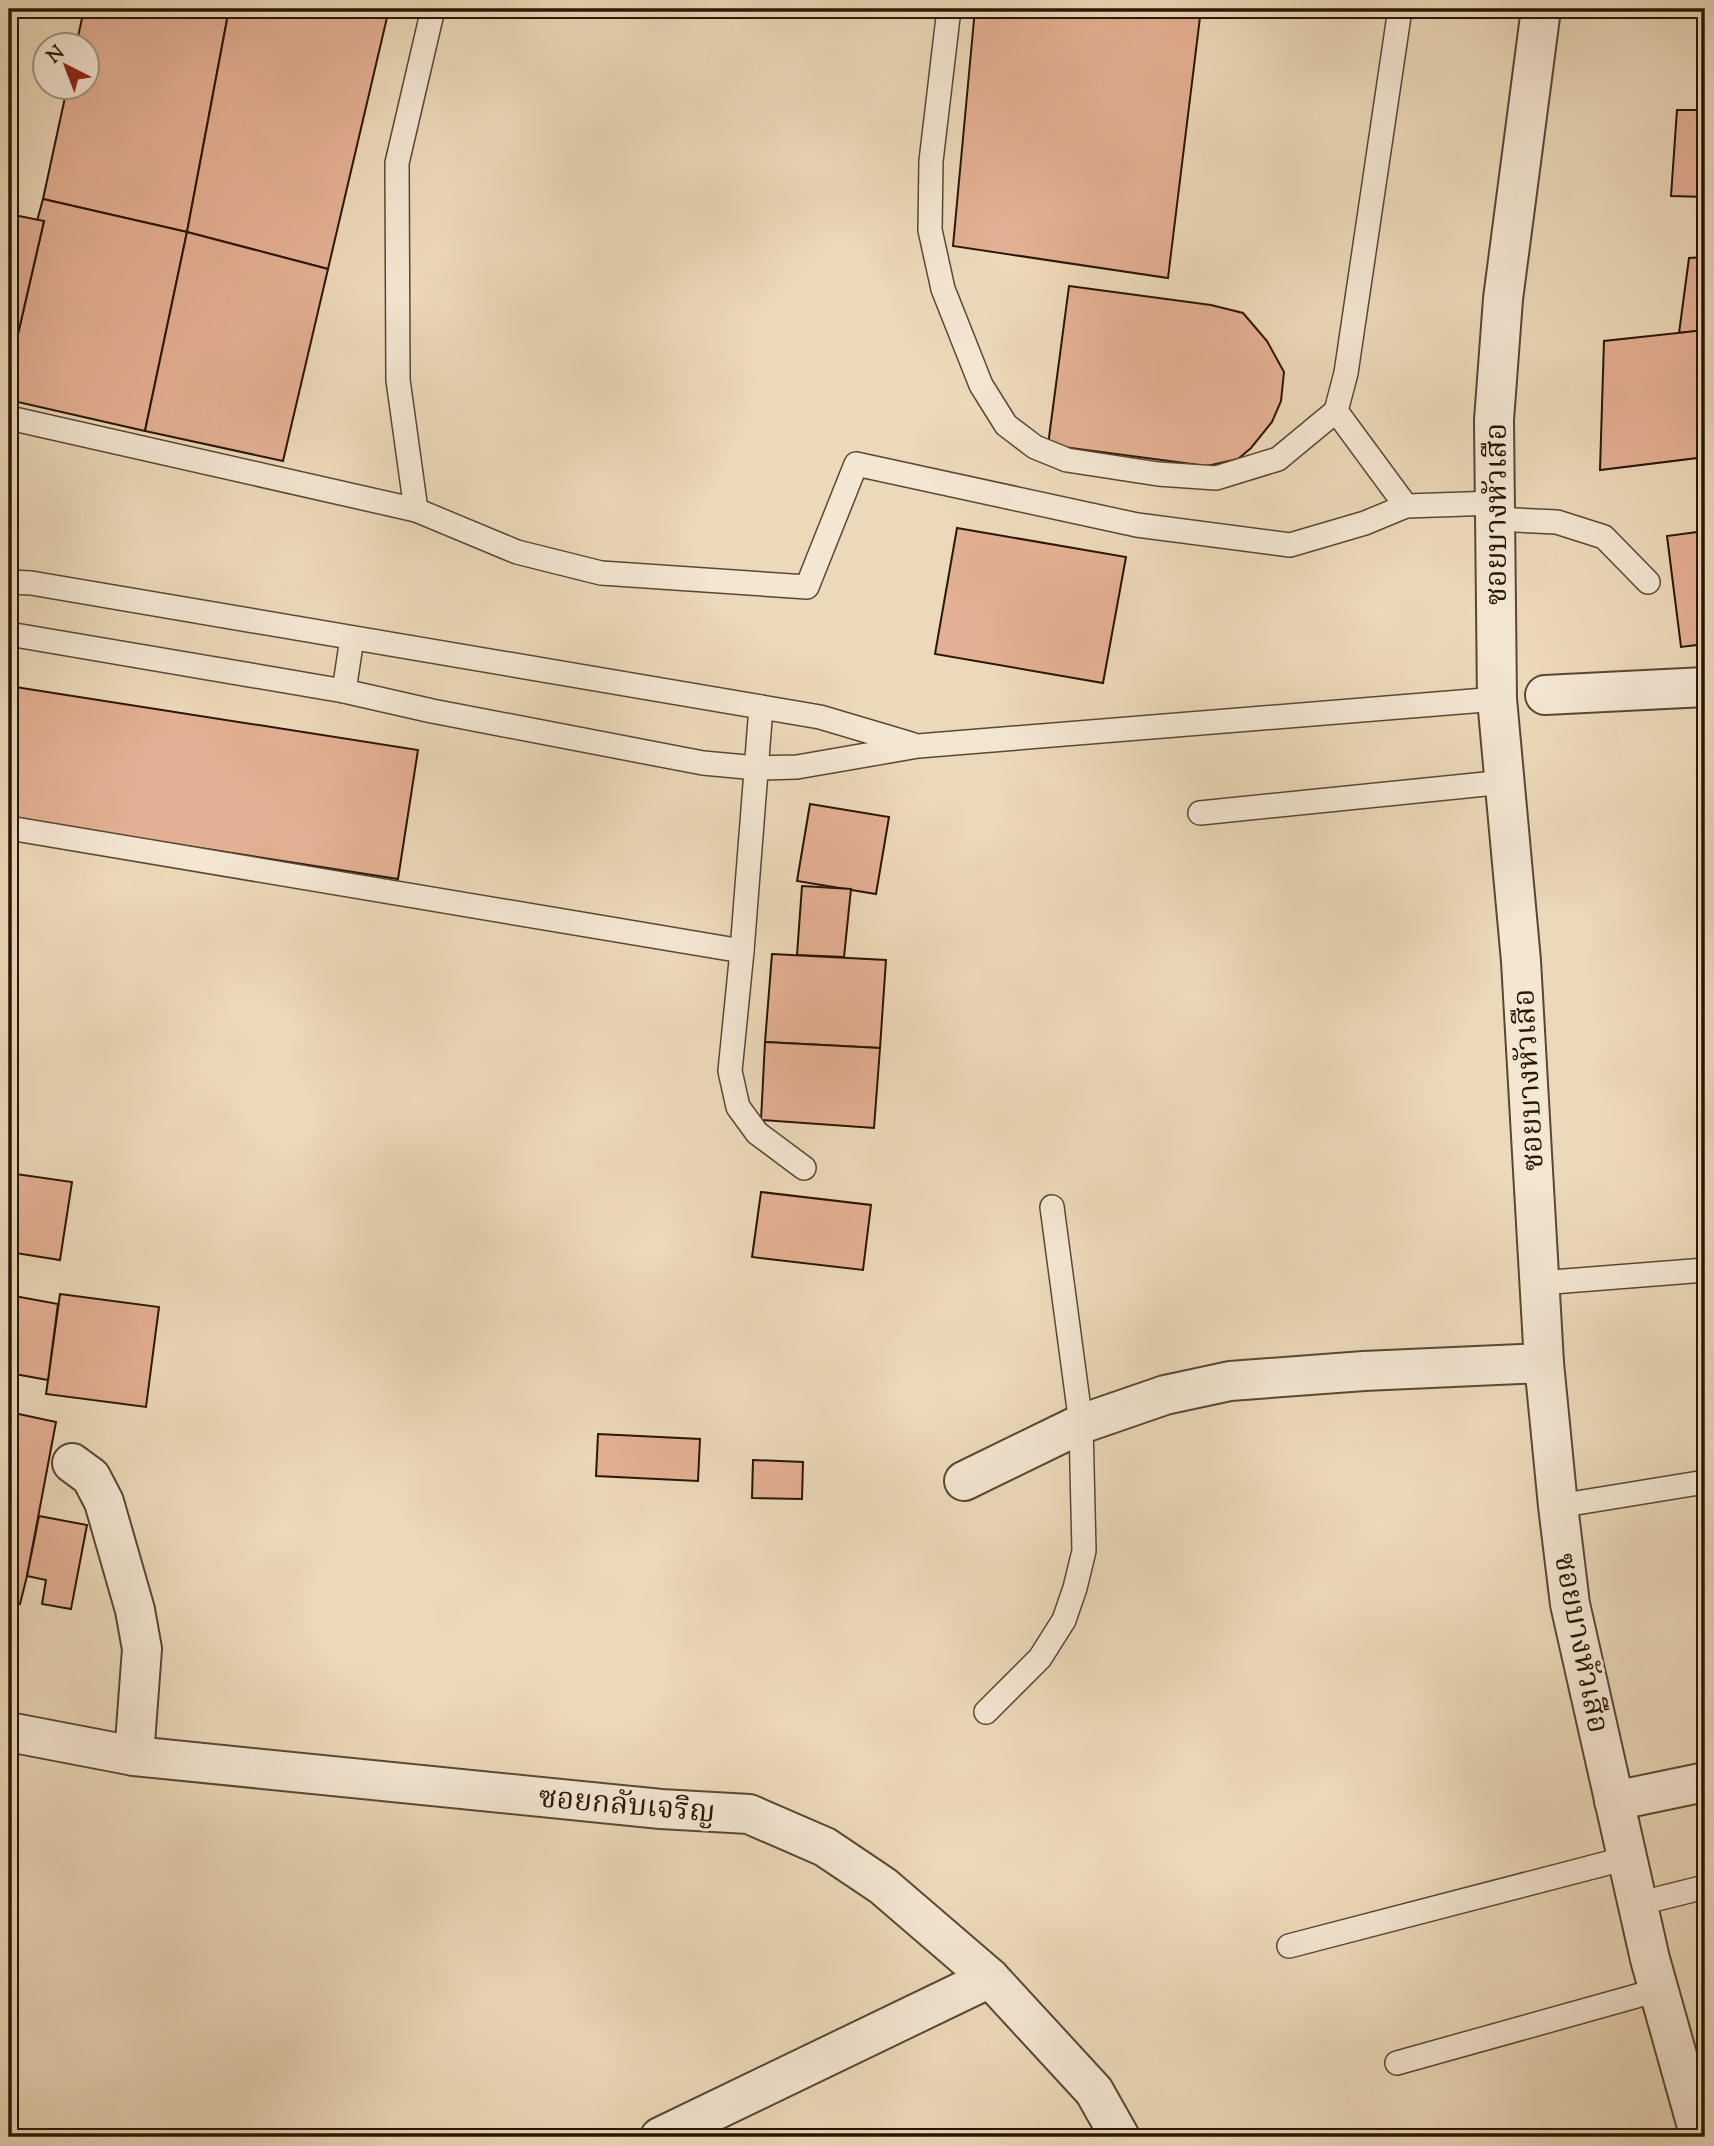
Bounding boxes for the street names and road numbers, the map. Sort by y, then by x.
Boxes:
street label: ซอยบางหัวเสือ [1477,423,1520,605]
street label: ซอยบางหัวเสือ [1504,988,1557,1172]
street label: ซอยบางหัวเสือ [1541,1550,1618,1737]
street label: ซอยกลับเจริญ [537,1777,717,1836]

